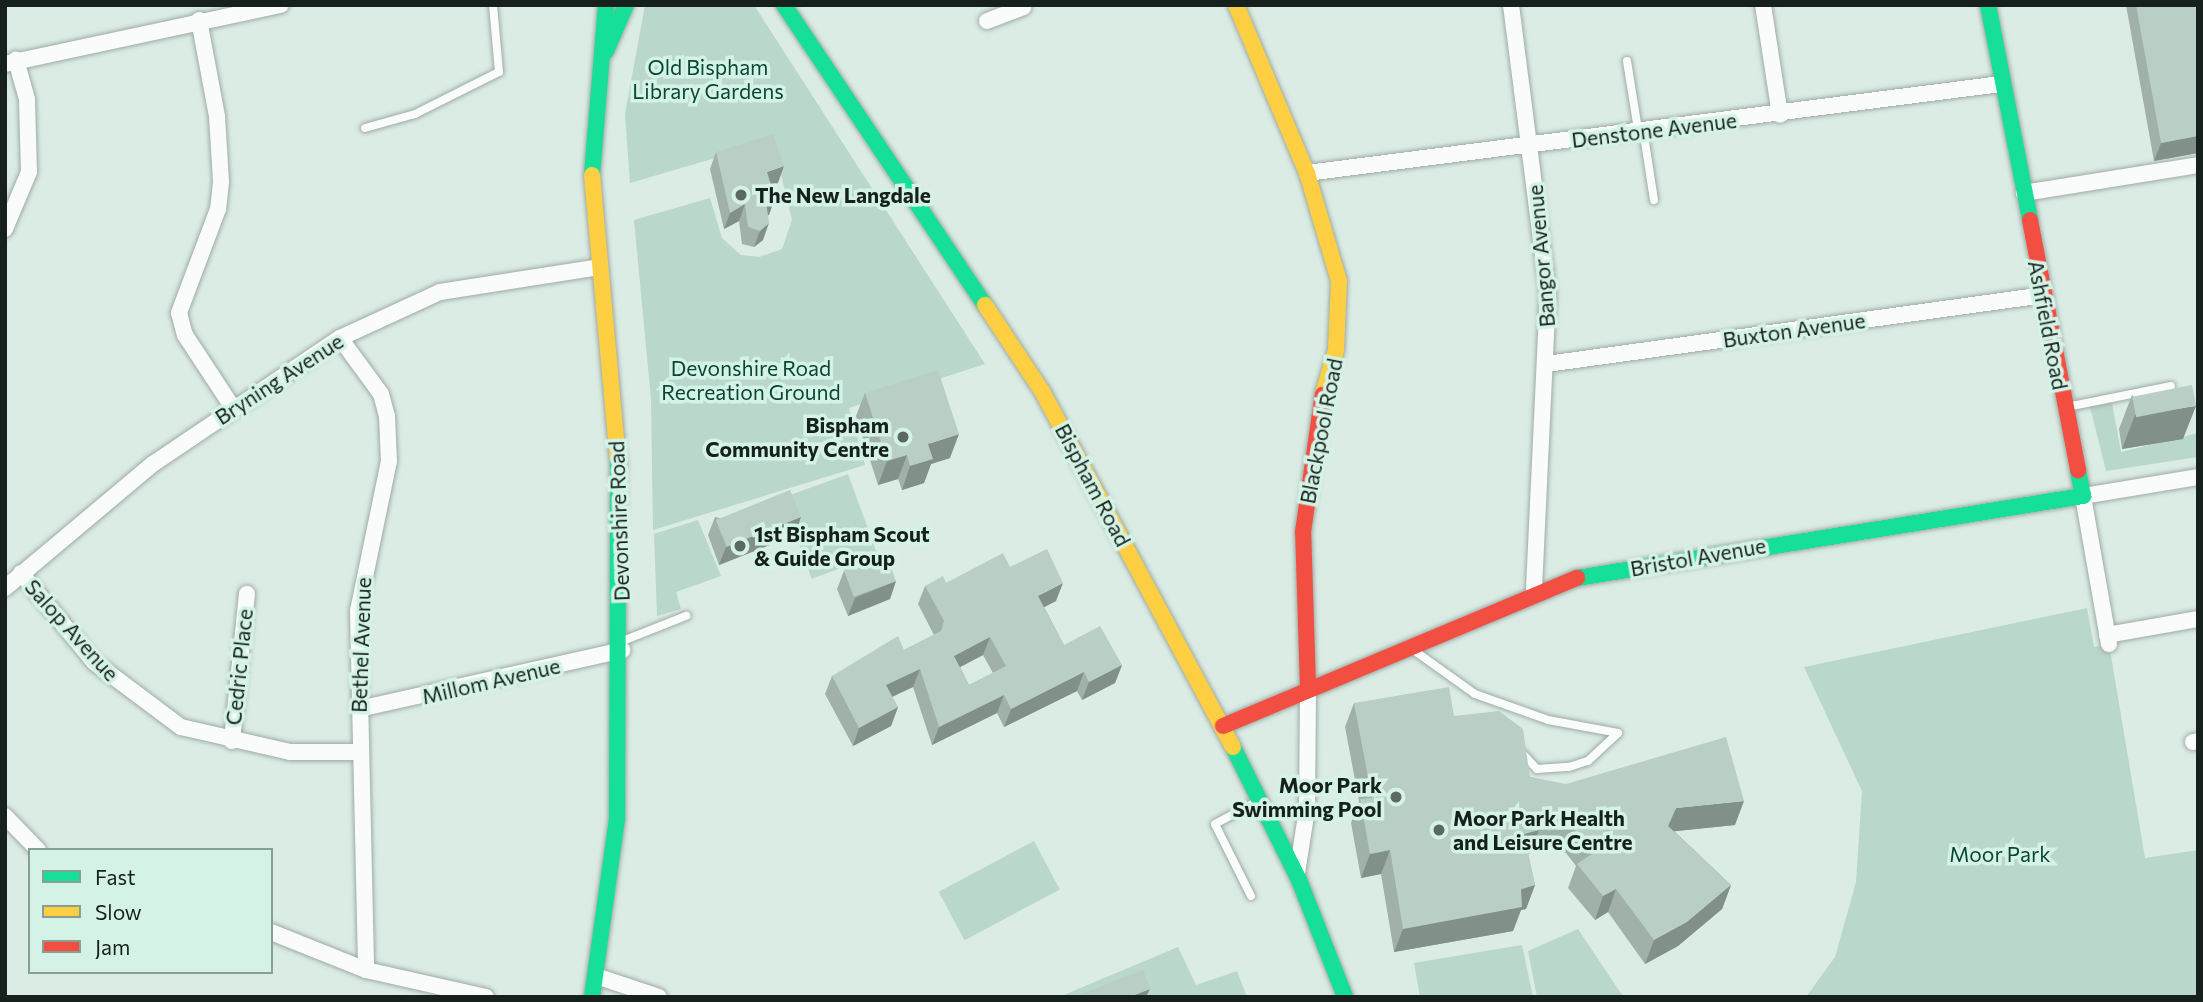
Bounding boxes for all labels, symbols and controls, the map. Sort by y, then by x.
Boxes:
park label: Old Bispham Library Gardens [632,54,784,104]
street label: Denstone Avenue [1570,107,1738,153]
place label: The New Langdale [755,182,931,208]
street label: Bangor Avenue [1522,184,1560,328]
marker: The New Langdale [733,187,749,203]
street label: Ashfield Road [2023,258,2073,392]
street label: Buxton Avenue [1721,308,1867,352]
street label: Bryning Avenue [210,328,348,430]
park label: Devonshire Road Recreation Ground [661,355,841,405]
street label: Blackpool Road [1295,356,1347,506]
place label: Bispham Community Centre [705,412,889,462]
street label: Bispham Road [1050,419,1136,551]
marker: Bispham Community Centre [895,429,911,445]
street label: Devonshire Road [604,440,634,602]
place label: 1st Bispham Scout & Guide Group [754,521,930,571]
street label: Bristol Avenue [1628,533,1768,581]
marker: 1st Bispham Scout & Guide Group [732,538,748,554]
street label: Salop Avenue [20,574,124,686]
street label: Bethel Avenue [346,577,376,713]
street label: Cedric Place [220,608,258,726]
street label: Millom Avenue [419,653,563,709]
place label: Moor Park Swimming Pool [1232,772,1382,822]
marker: Moor Park Swimming Pool [1388,789,1404,805]
place label: Moor Park Health and Leisure Centre [1453,805,1633,855]
marker: Moor Park Health and Leisure Centre [1431,822,1447,838]
park label: Moor Park [1949,841,2051,867]
legend [28,848,273,974]
text: Fast [95,864,136,889]
text: Slow [95,899,142,924]
text: Jam [95,934,130,959]

